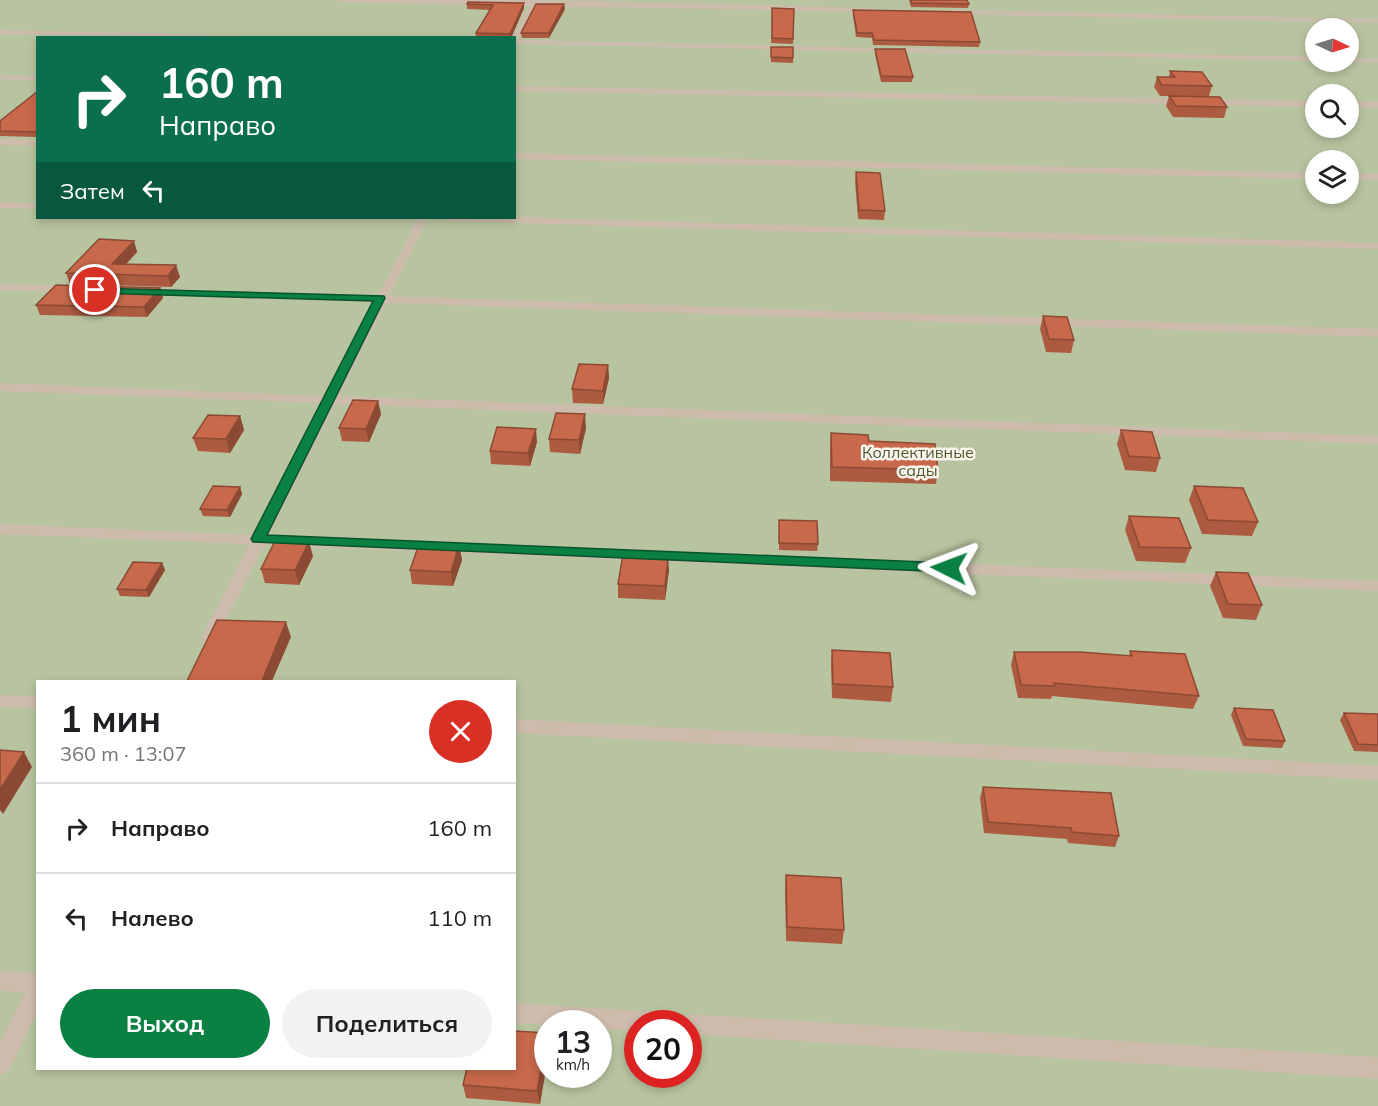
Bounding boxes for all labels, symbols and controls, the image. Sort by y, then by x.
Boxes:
north arrow [1305,18,1359,72]
map controls [1305,18,1359,204]
text: 160 m [159,56,284,109]
icon: right [60,60,138,138]
button: search [1305,84,1359,138]
text: Направо [159,108,276,142]
button: layers [1305,150,1359,204]
icon: left [137,174,170,207]
text: Затем [60,177,125,205]
pin [69,264,120,315]
icon: arrive [78,273,111,306]
park label: Коллективные сады [862,442,974,480]
position arrow [917,536,981,600]
text: 1 мин [60,696,161,741]
button: close [429,700,492,763]
text: 360 m · 13:07 [60,741,186,766]
icon: right [60,812,93,845]
text: Направо [111,814,209,842]
text: 160 m [427,814,492,842]
icon: left [60,902,93,935]
text: Налево [111,904,194,932]
text: 110 m [427,904,492,932]
button: Выход [60,989,270,1058]
button: Поделиться [282,989,492,1058]
speed limit sign: 20 [624,1010,702,1088]
text: 13 [555,1023,591,1061]
text: km/h [556,1055,590,1074]

